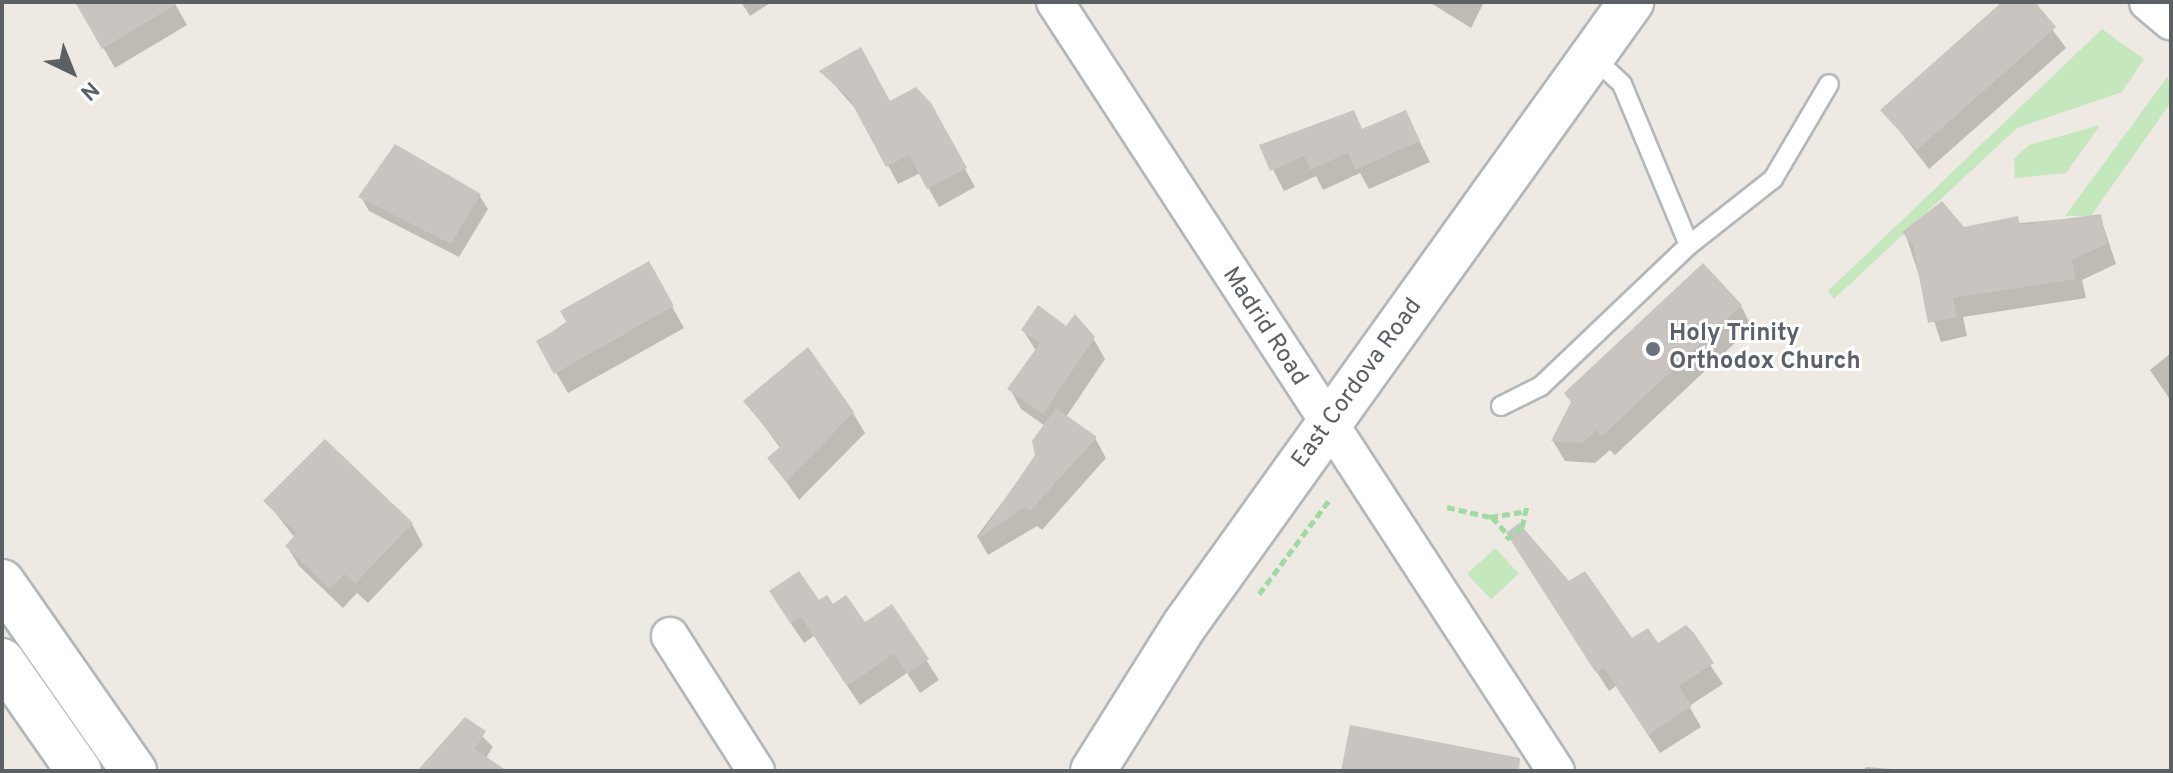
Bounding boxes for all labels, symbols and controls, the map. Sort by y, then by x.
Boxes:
north arrow [32,32,112,112]
text: N [74,75,104,105]
street label: Madrid Road [1215,263,1313,391]
street label: East Cordova Road [1287,294,1429,474]
place label: Holy Trinity Orthodox Church [1669,321,1861,377]
marker: Holy Trinity Orthodox Church [1644,340,1662,358]

